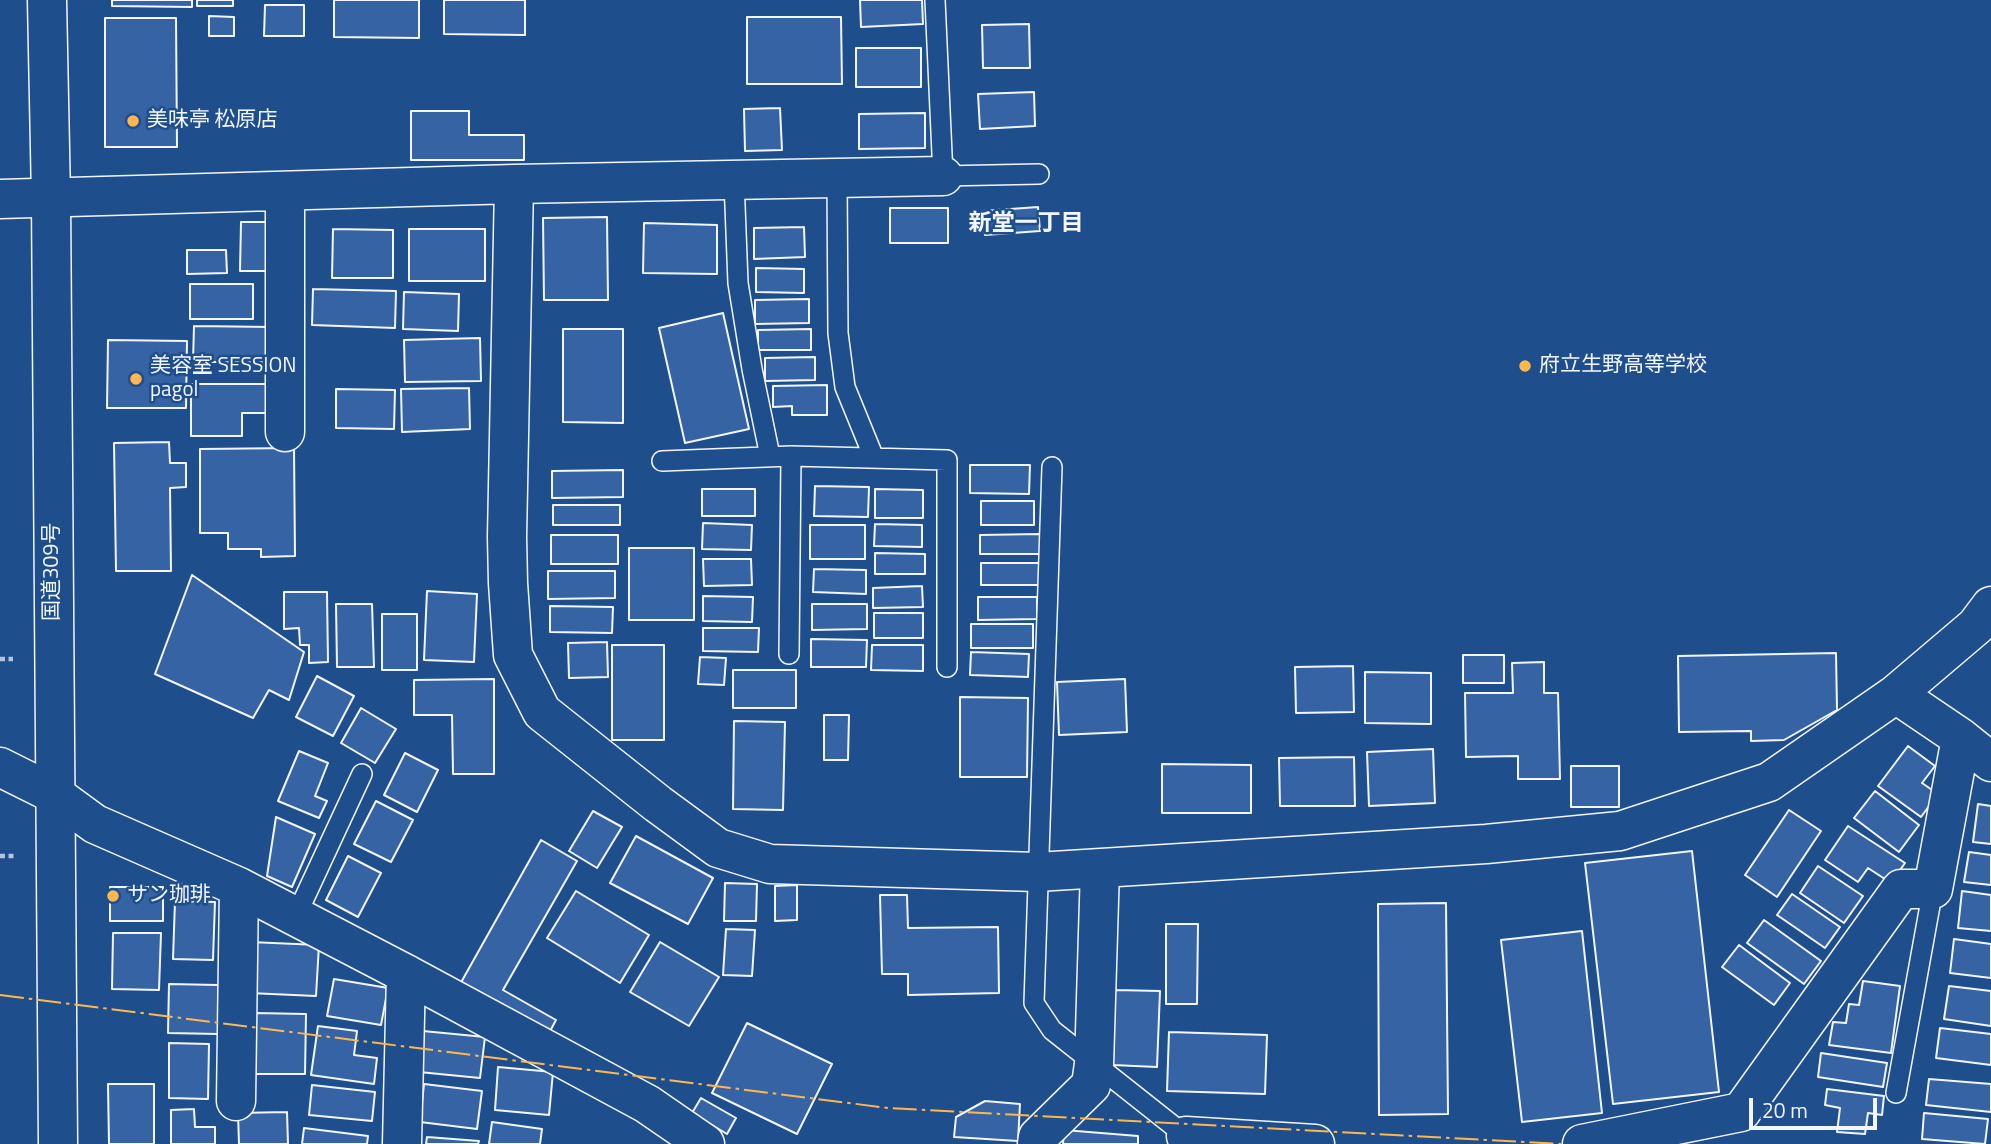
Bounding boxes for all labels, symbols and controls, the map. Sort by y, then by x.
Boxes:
place label: 美味亭 松原店 [147,108,278,134]
marker: 美味亭 松原店 [125,113,141,129]
district label: 新堂一丁目 [969,210,1083,238]
place label: 府立生野高等学校 [1539,353,1707,379]
place label: 美容室 SESSION pagol [150,354,297,404]
marker: 府立生野高等学校 [1517,358,1533,374]
marker: 美容室 SESSION pagol [128,371,144,387]
street label: 国道309号 [40,523,66,621]
place label: サン珈琲 [127,883,211,909]
marker: サン珈琲 [105,888,121,904]
scale bar [1753,1084,1881,1128]
text: 20 m [1762,1094,1808,1126]

